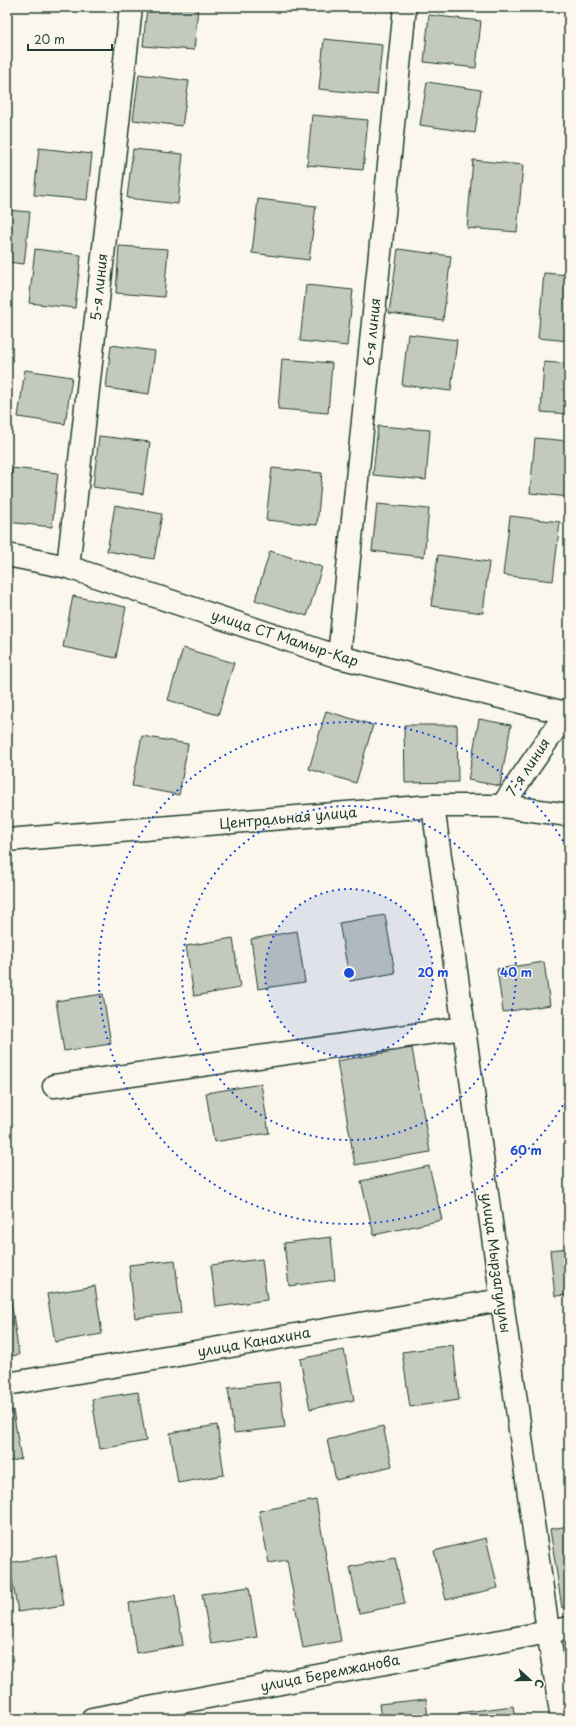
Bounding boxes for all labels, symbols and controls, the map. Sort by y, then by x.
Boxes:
scale bar [28,26,112,52]
text: 20 m [34,30,65,48]
street label: 5-я линия [85,252,112,322]
street label: 6-я линия [357,297,386,367]
street label: улица СТ Мамыр-Кар [209,604,361,671]
street label: 7-я линия [500,733,555,800]
street label: Центральная улица [218,801,358,834]
text: 20 m [417,963,449,981]
text: 40 m [500,963,532,981]
centre of rings [342,966,356,980]
text: 60 m [510,1141,542,1159]
street label: улица Мырзагулулы [476,1192,517,1334]
street label: улица Канахина [196,1321,312,1362]
street label: улица Беремжанова [258,1649,402,1696]
north arrow [510,1660,550,1700]
text: С [530,1677,549,1691]

